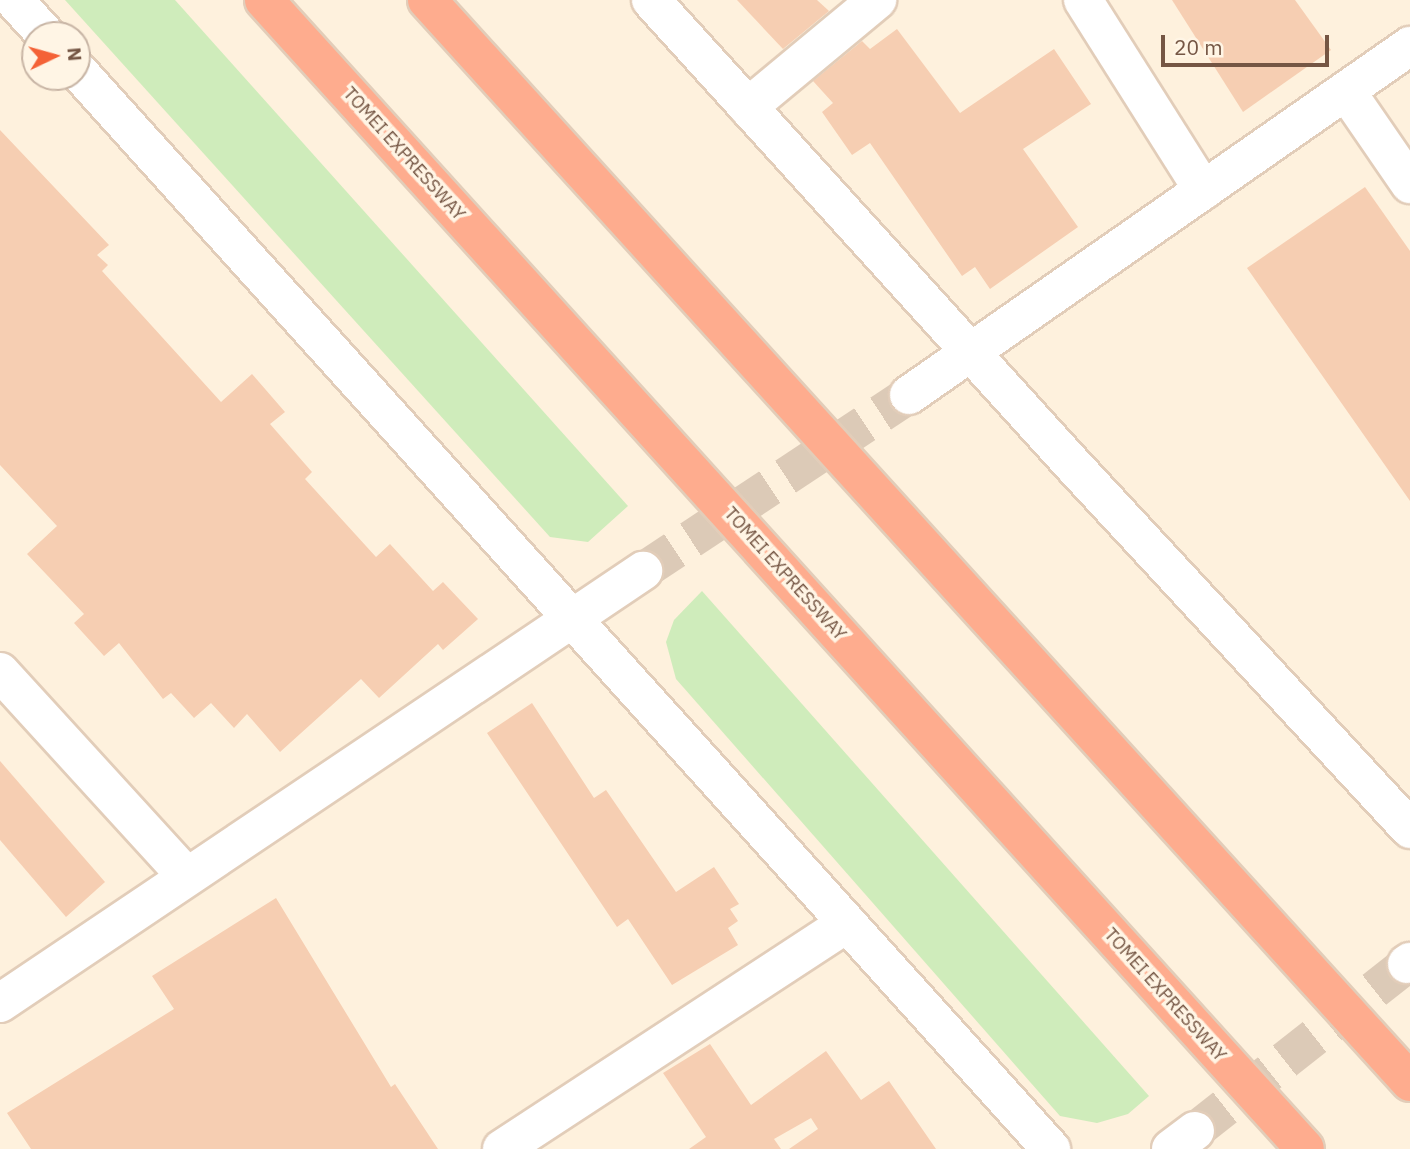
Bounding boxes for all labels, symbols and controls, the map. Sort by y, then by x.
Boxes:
north arrow [21,21,91,91]
scale bar [1165,21,1333,65]
text: 20 m [1174,33,1223,61]
text: N [62,46,87,62]
street label: TOMEI EXPRESSWAY [339,83,469,225]
street label: TOMEI EXPRESSWAY [720,503,850,645]
street label: TOMEI EXPRESSWAY [1100,924,1230,1066]

